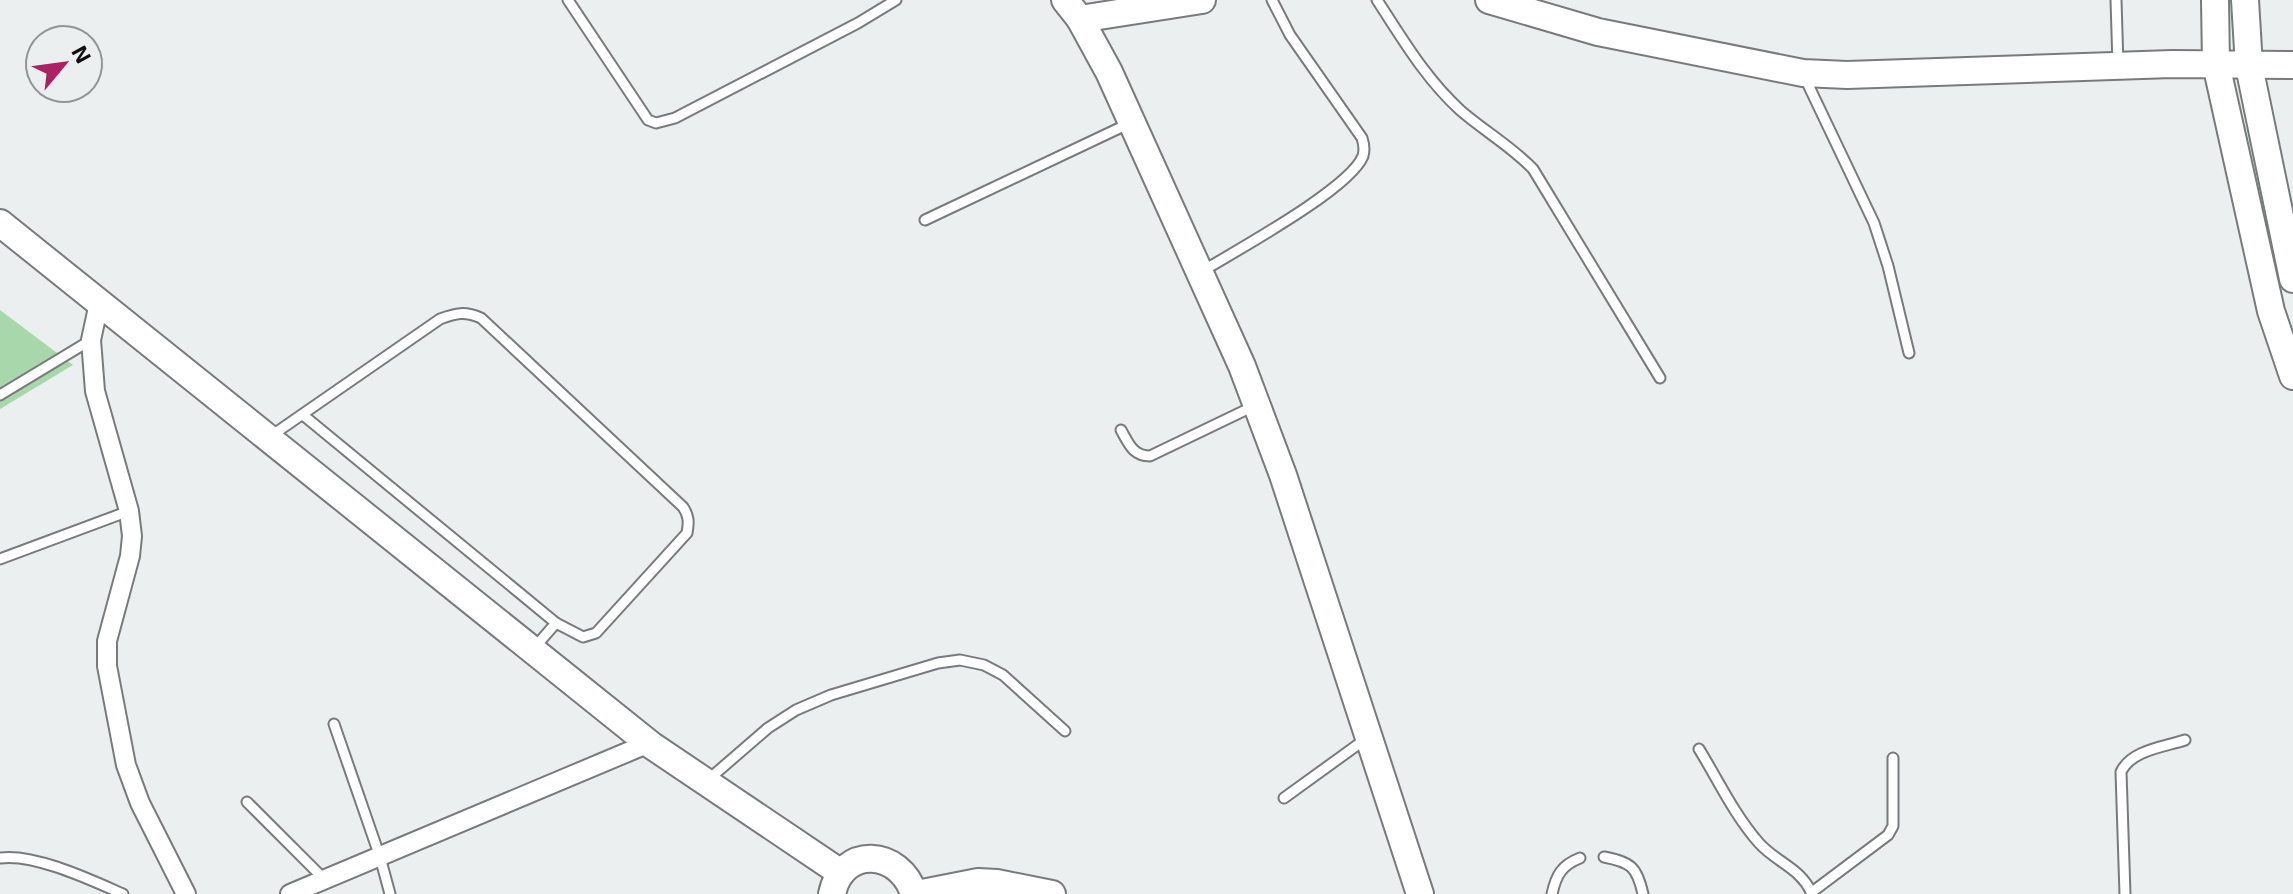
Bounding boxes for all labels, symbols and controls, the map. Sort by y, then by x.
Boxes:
north arrow [24,24,104,104]
text: N [67,41,98,67]

